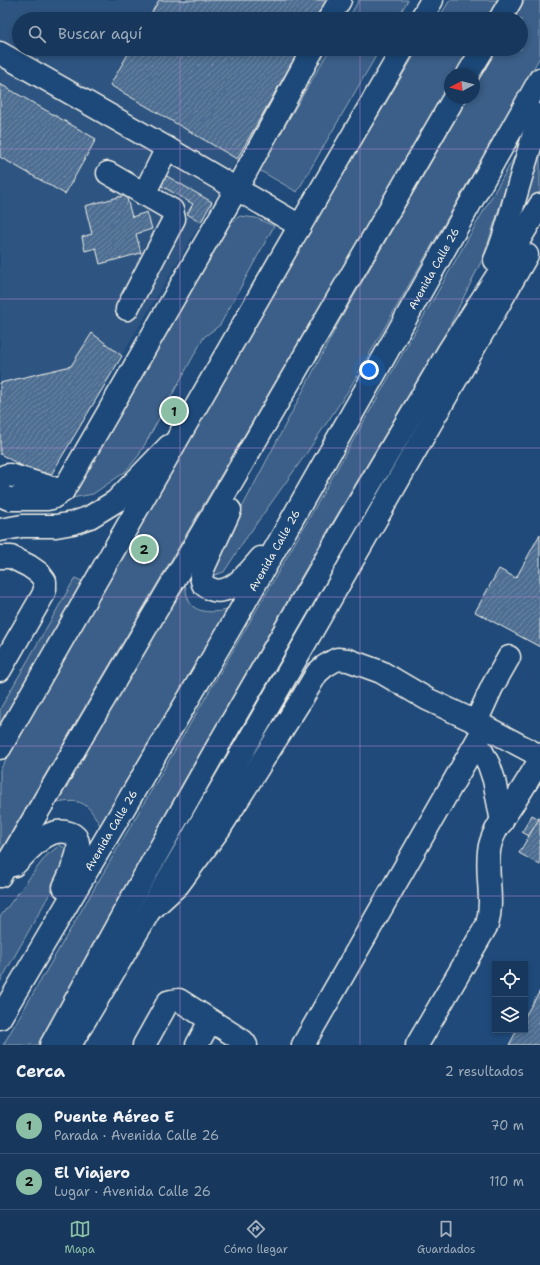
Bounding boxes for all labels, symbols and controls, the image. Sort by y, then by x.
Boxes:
search box [12,12,528,56]
icon: search [26,23,48,45]
text: Buscar aquí [58,24,142,44]
north arrow [444,68,480,104]
street label: Avenida Calle 26 [405,225,463,312]
your location [359,360,379,380]
pin: 1 [161,396,187,426]
street label: Avenida Calle 26 [245,507,303,594]
pin: 2 [131,534,157,564]
street label: Avenida Calle 26 [81,787,141,874]
map controls [492,961,528,1033]
button: locate [492,961,528,997]
button: layers [492,997,528,1033]
text: Cerca [16,1060,65,1082]
text: 2 resultados [445,1063,524,1080]
text: Puente Aéreo E [54,1107,174,1127]
text: 1 [26,1117,32,1134]
text: 70 m [490,1117,524,1134]
text: Parada · Avenida Calle 26 [54,1127,219,1144]
text: El Viajero [54,1163,130,1183]
text: 2 [24,1173,34,1190]
text: 110 m [489,1173,524,1190]
text: Lugar · Avenida Calle 26 [54,1183,211,1200]
tab: Mapa [64,1218,95,1257]
tab: Cómo llegar [224,1218,288,1257]
tab: Guardados [417,1218,475,1257]

